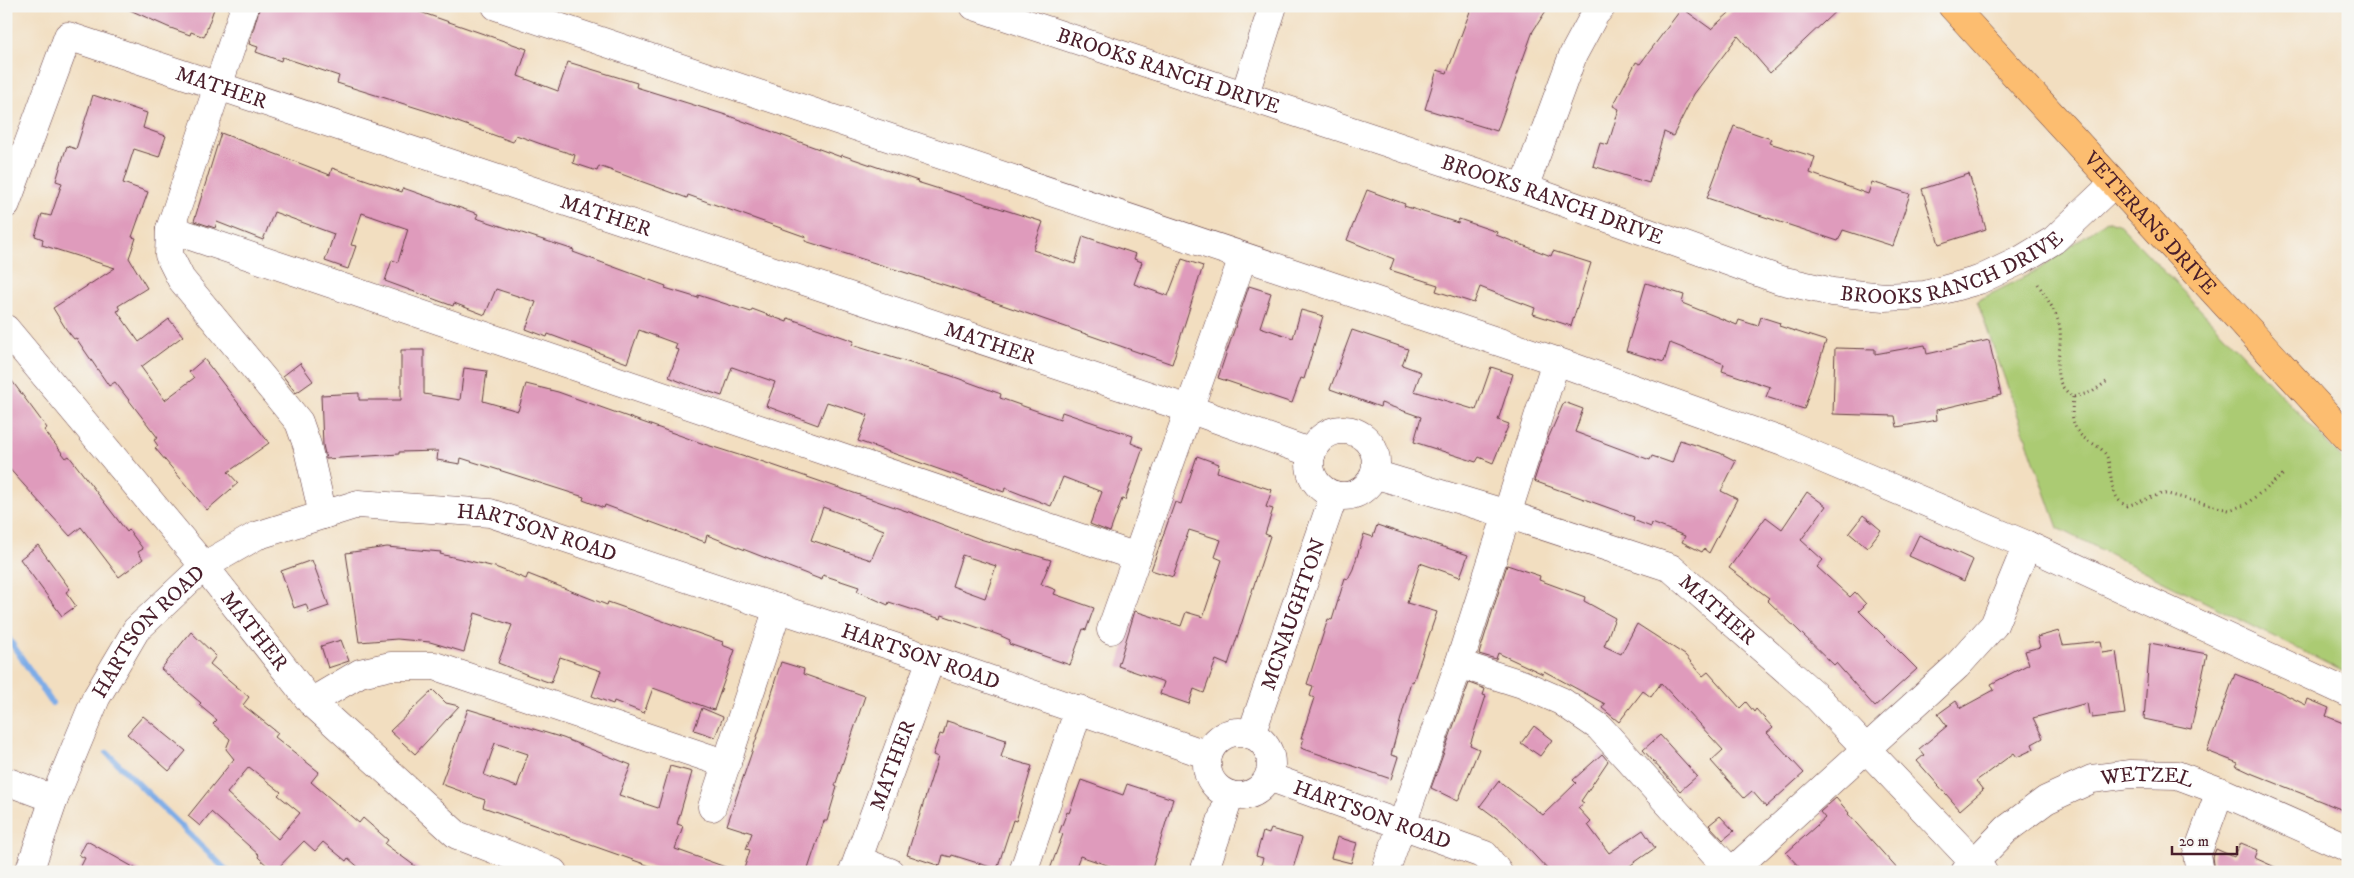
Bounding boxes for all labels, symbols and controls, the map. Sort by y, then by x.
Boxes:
street label: BROOKS RANCH DRIVE [1053,22,1283,120]
street label: MATHER [172,61,270,115]
street label: VETERANS DRIVE [2077,146,2222,301]
street label: BROOKS RANCH DRIVE [1438,150,1667,251]
street label: MATHER [557,189,655,243]
street label: BROOKS RANCH DRIVE [1839,226,2069,311]
street label: MATHER [941,317,1039,371]
street label: HARTSON ROAD [456,499,620,568]
street label: MCNAUGHTON [1256,535,1332,694]
street label: HARTSON ROAD [87,560,211,703]
street label: MATHER [1673,569,1761,651]
street label: MATHER [215,586,293,676]
street label: HARTSON ROAD [838,618,1003,696]
street label: MATHER [865,716,922,814]
street label: WETZEL [2098,761,2197,794]
street label: HARTSON ROAD [1290,775,1455,856]
scale bar [2172,823,2236,855]
text: 20 m [2179,832,2209,851]

